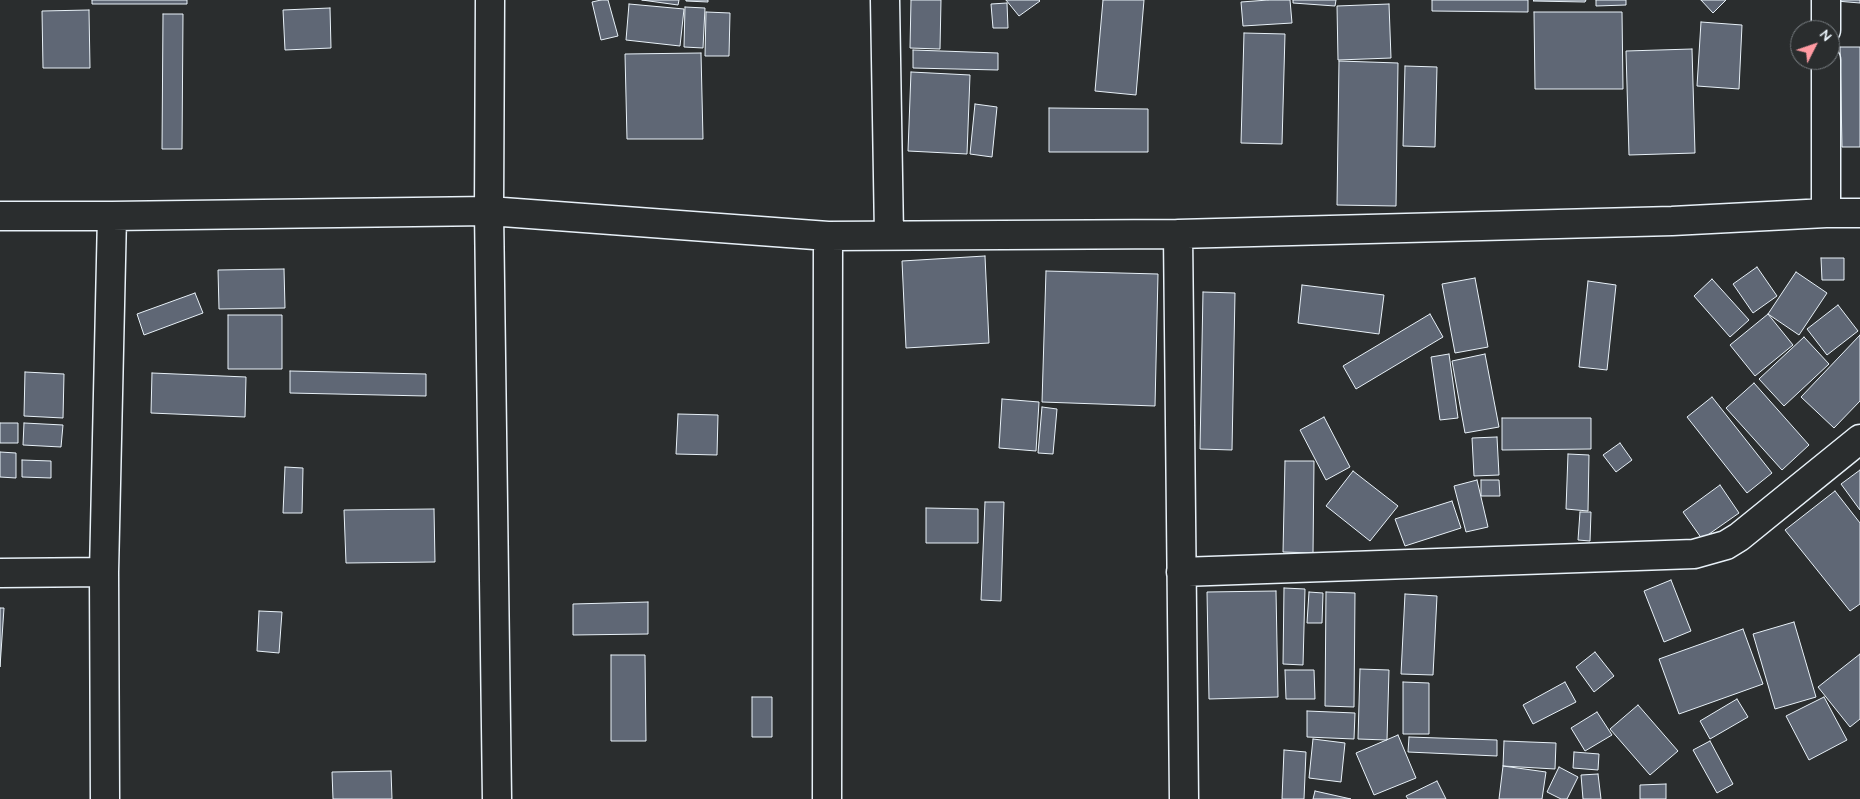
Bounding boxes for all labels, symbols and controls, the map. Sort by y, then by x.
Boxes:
north arrow [1790,20,1840,70]
text: N [1815,26,1836,46]

